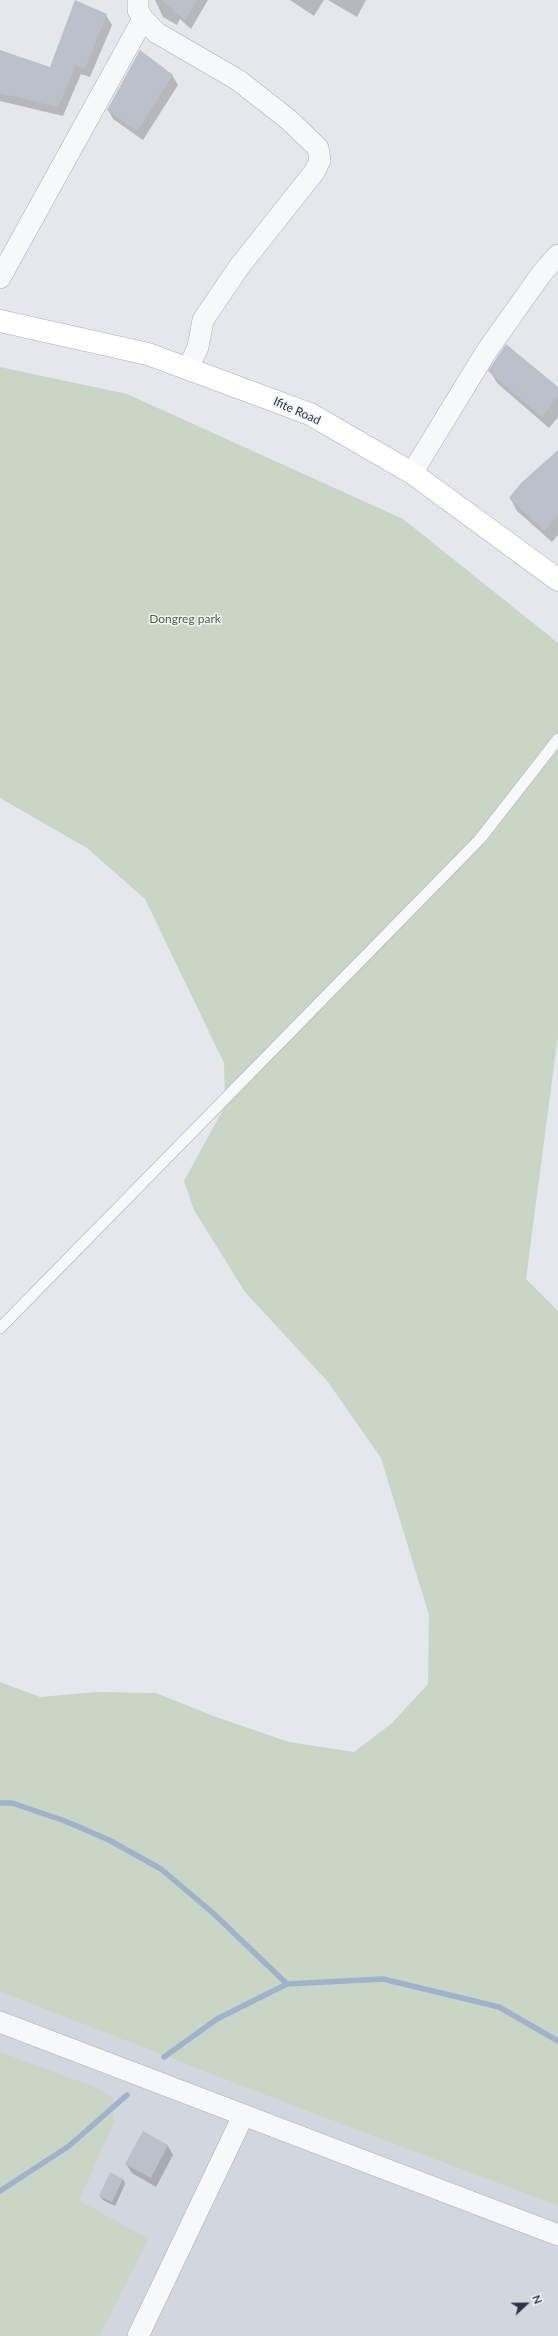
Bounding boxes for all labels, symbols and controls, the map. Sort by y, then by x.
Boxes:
street label: Ifite Road [271,394,323,428]
park label: Dongreg park [149,612,221,626]
north arrow [506,2284,546,2324]
text: N [530,2293,545,2306]

